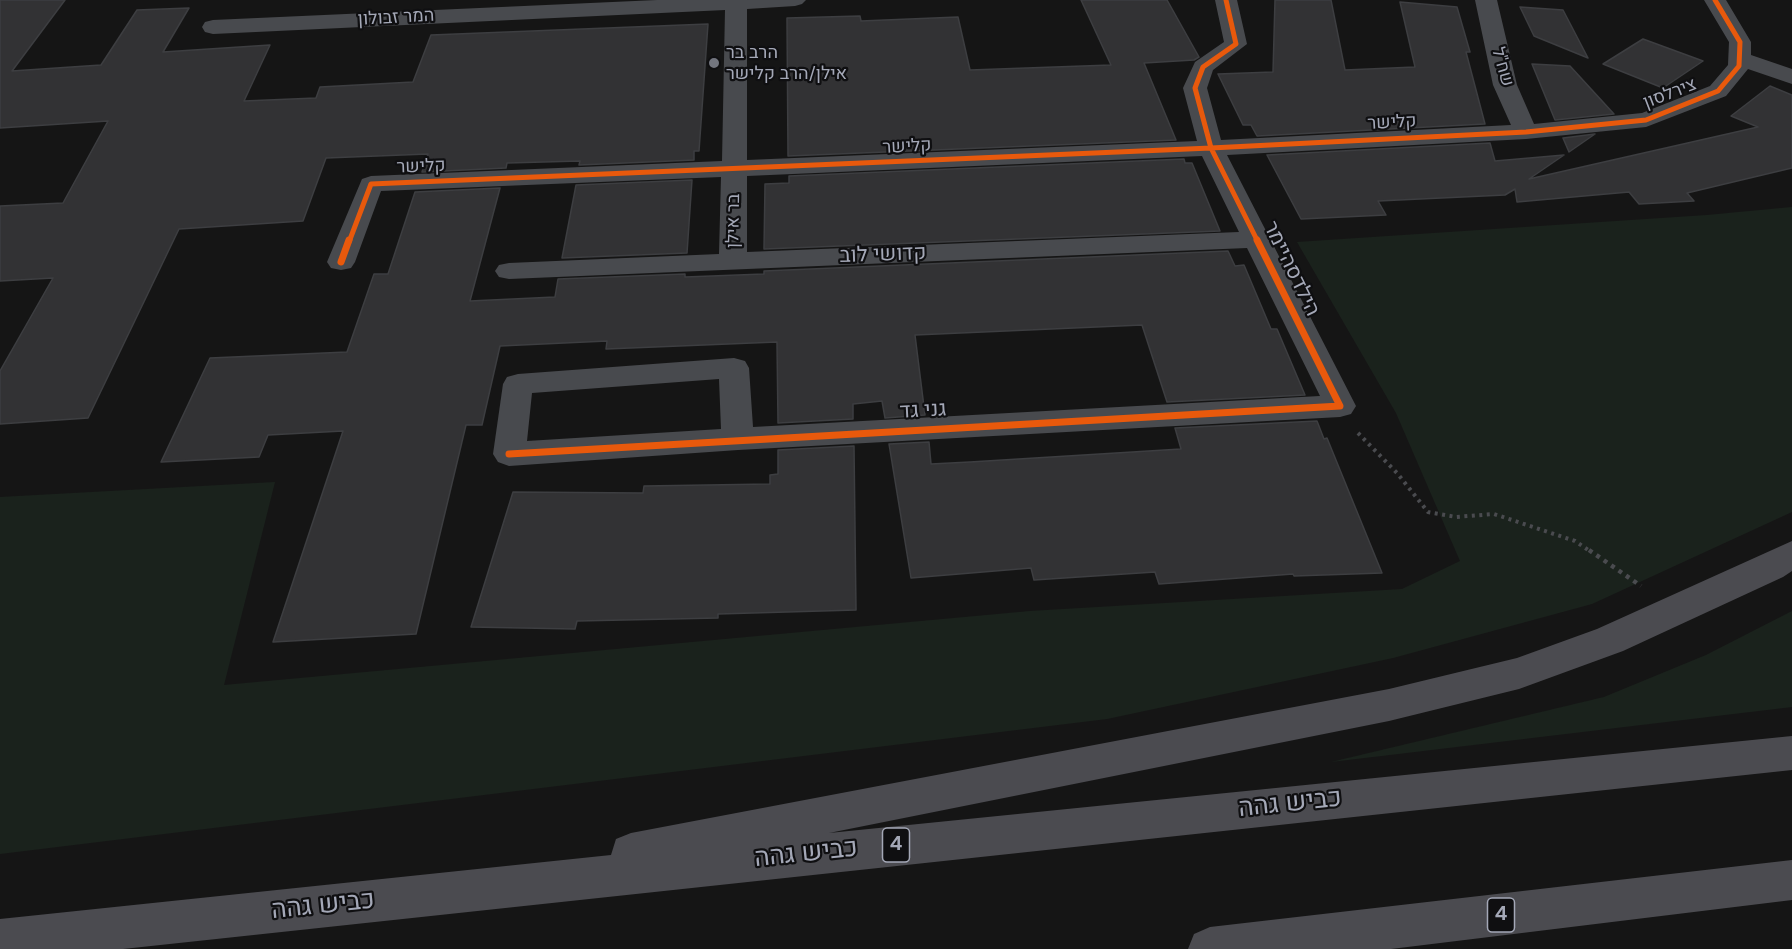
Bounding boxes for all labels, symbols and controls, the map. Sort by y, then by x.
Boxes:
street label: המר זבולון [357,5,435,31]
place label: הרב בר אילן/הרב קלישר [726,42,847,84]
street label: שח"ל [1486,45,1518,89]
marker: הרב בר אילן/הרב קלישר [707,56,721,70]
street label: צירלסון [1640,74,1700,114]
street label: קלישר [1367,111,1417,135]
street label: קלישר [882,135,932,159]
street label: קלישר [396,155,446,179]
street label: בר אילן [723,194,745,248]
street label: הילדסהיימר [1257,217,1325,321]
street label: קדושי לוב [839,241,927,269]
street label: גני גד [899,397,947,425]
street label: כביש גהה [1237,783,1343,825]
road number: 4 [882,828,910,862]
street label: כביש גהה [753,833,859,875]
street label: כביש גהה [270,885,376,927]
road number: 4 [1488,898,1514,932]

